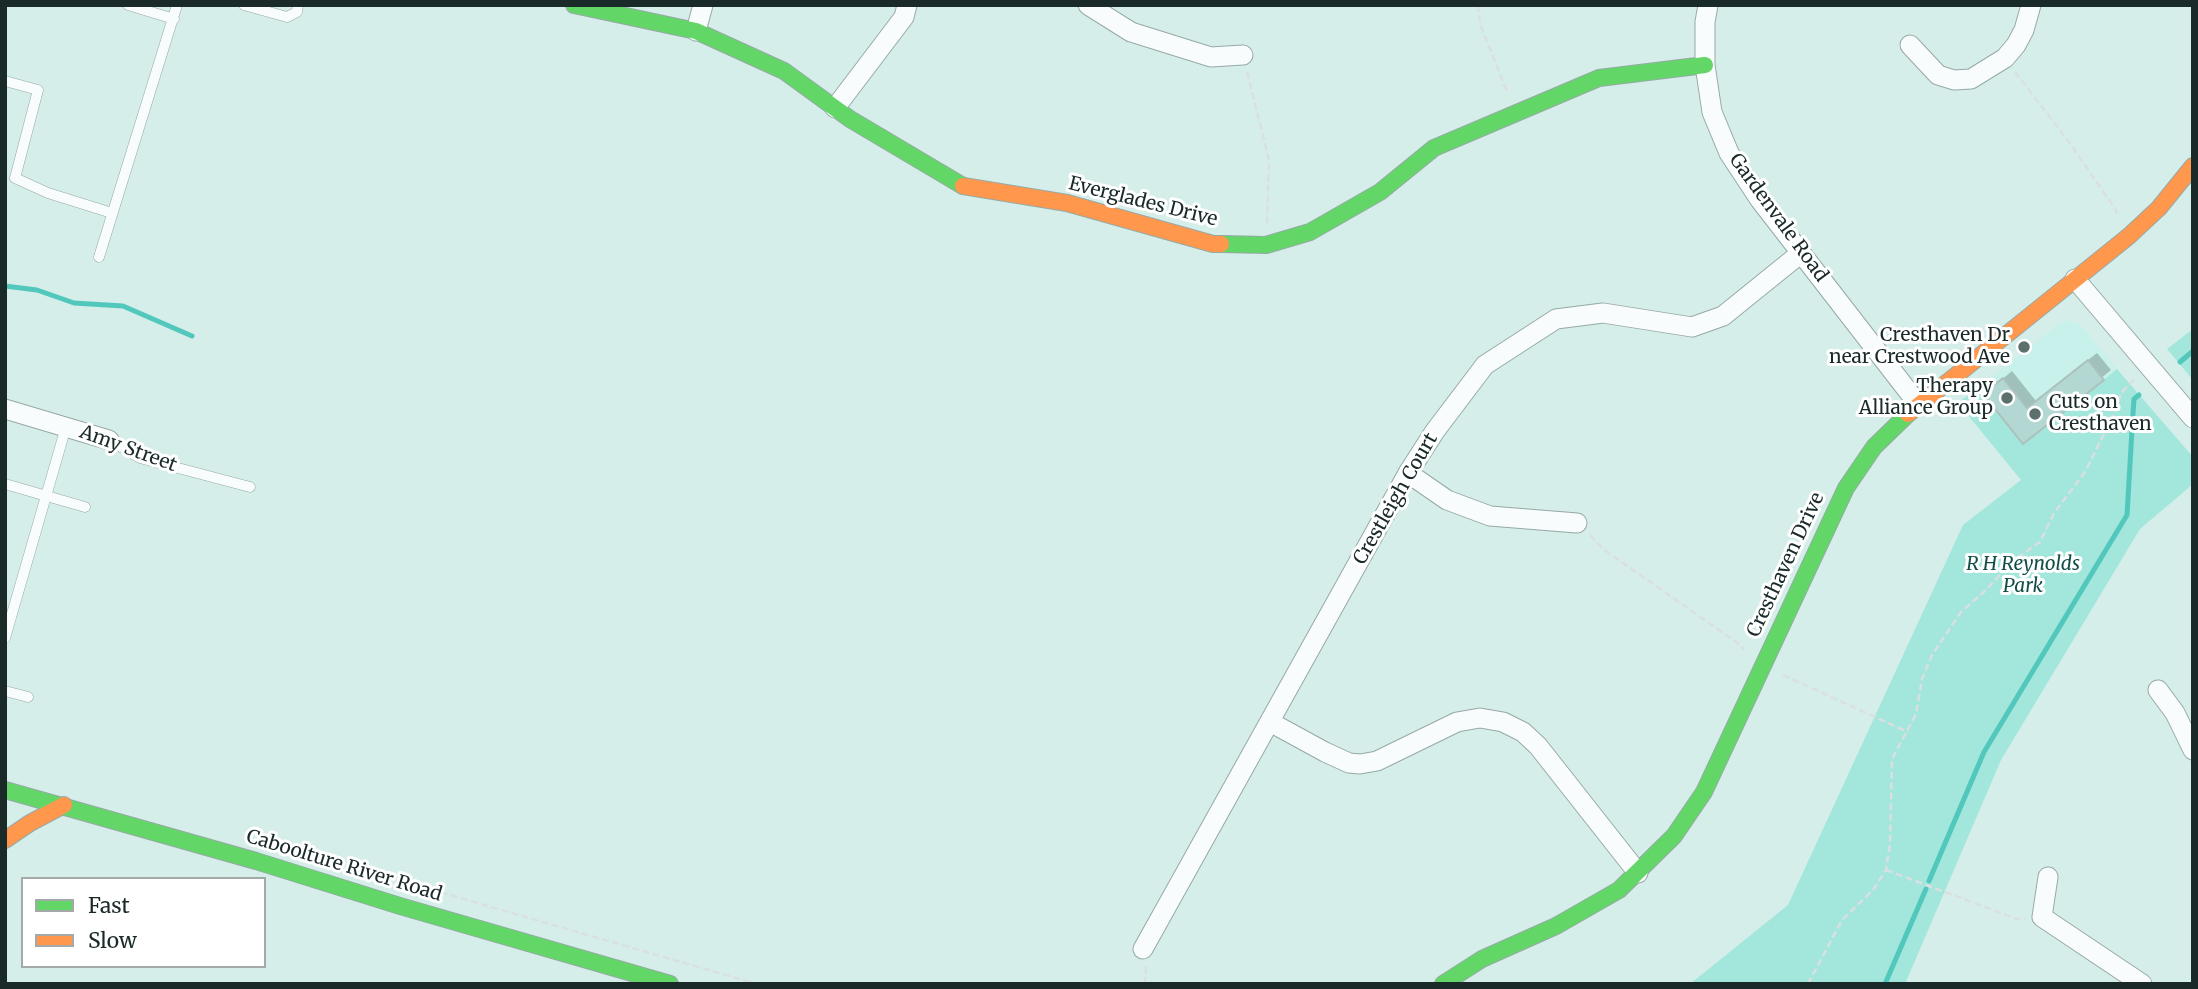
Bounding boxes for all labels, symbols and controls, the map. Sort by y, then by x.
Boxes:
street label: Gardenvale Road [1724,149,1832,287]
street label: Everglades Drive [1066,172,1220,232]
place label: Cresthaven Dr near Crestwood Ave [1829,325,2010,369]
marker: Cresthaven Dr near Crestwood Ave [2016,339,2032,355]
place label: Therapy Alliance Group [1859,376,1993,420]
marker: Therapy Alliance Group [1999,390,2015,406]
place label: Cuts on Cresthaven [2049,392,2152,436]
marker: Cuts on Cresthaven [2027,406,2043,422]
street label: Amy Street [76,421,180,477]
street label: Crestleigh Court [1349,429,1443,569]
street label: Cresthaven Drive [1743,489,1829,641]
park label: R H Reynolds Park [1966,554,2080,598]
street label: Caboolture River Road [244,825,444,907]
legend [21,877,266,968]
text: Fast [88,892,130,919]
text: Slow [88,927,137,954]

